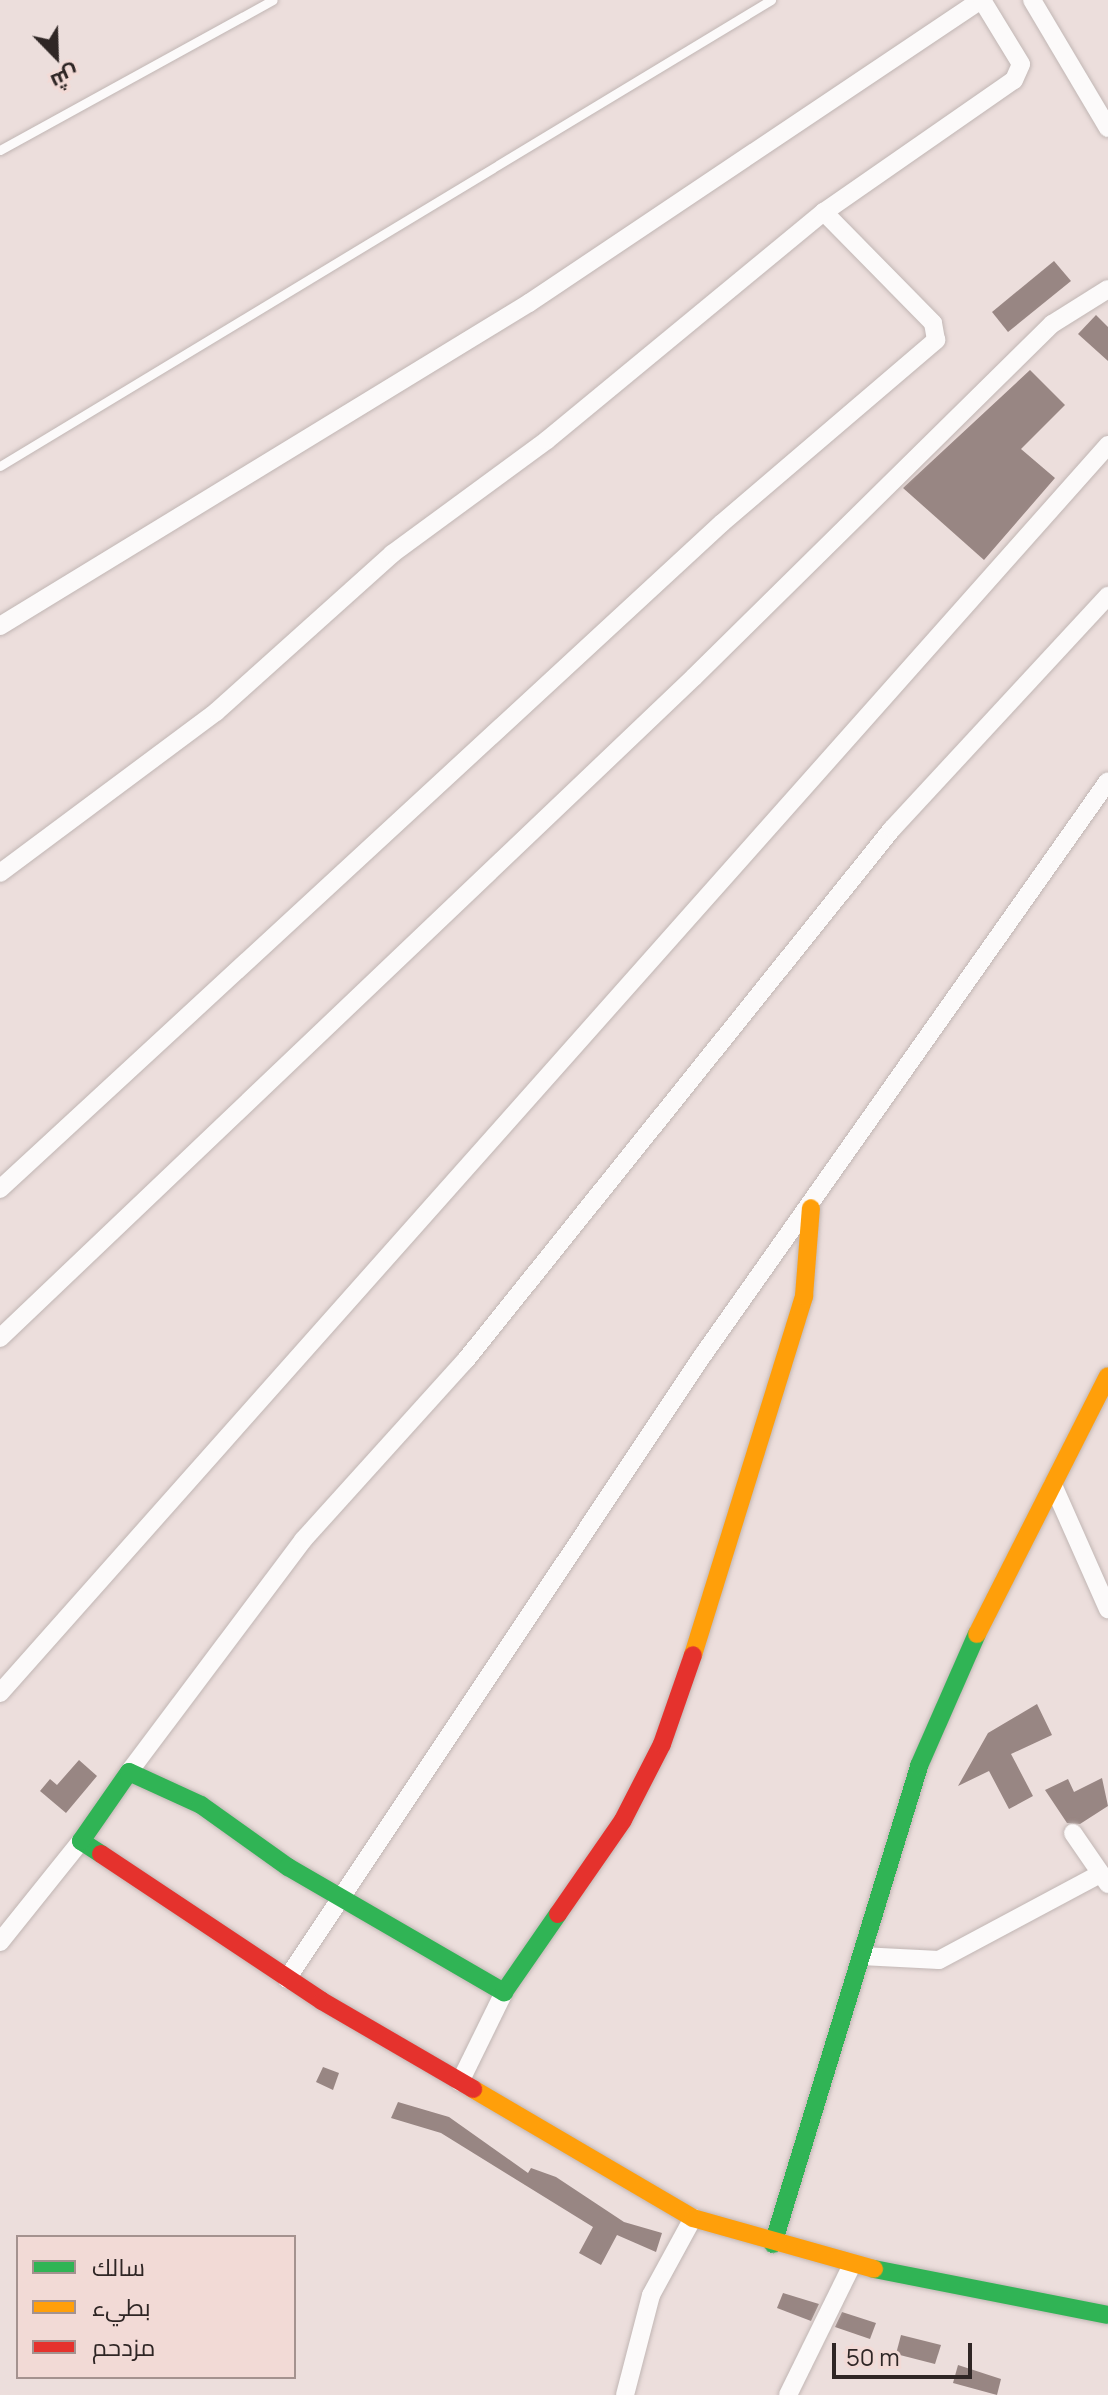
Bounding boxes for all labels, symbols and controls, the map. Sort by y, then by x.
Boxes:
north arrow [16,16,96,96]
text: ش [47,59,84,97]
legend [16,2235,296,2379]
text: سالك [92,2250,145,2283]
text: بطيء [92,2290,151,2323]
scale bar [836,2327,976,2377]
text: مزدحم [92,2330,155,2363]
text: 50 m [846,2340,900,2373]

